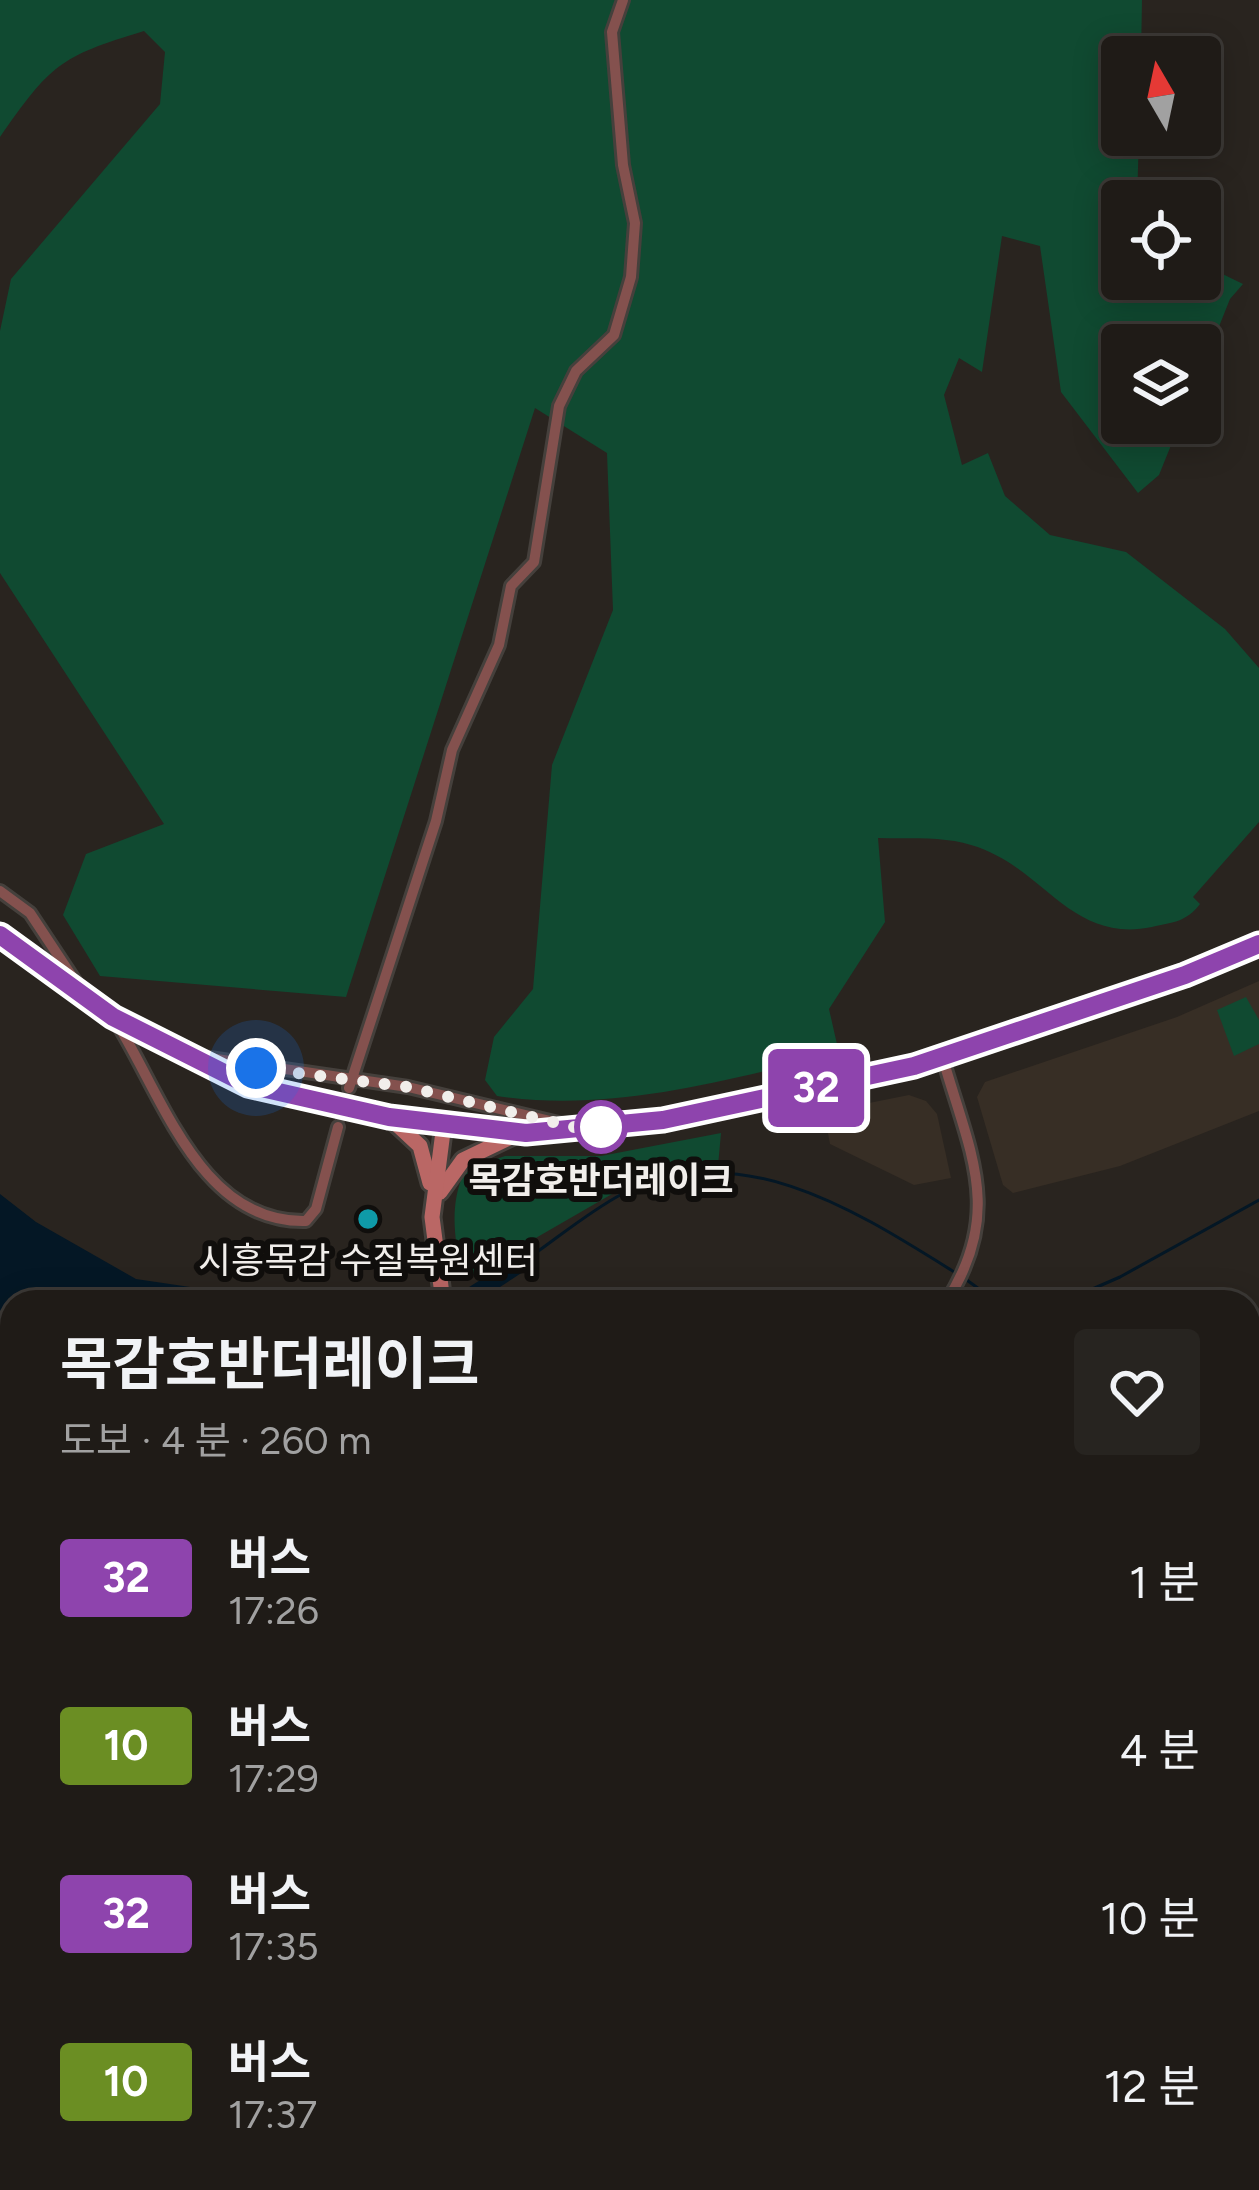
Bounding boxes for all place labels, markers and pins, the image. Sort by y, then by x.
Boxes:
marker: 목감호반더레이크 [576,1102,626,1152]
place label: 목감호반더레이크 [469,1159,733,1202]
marker: 시흥목감 수질복원센터 [355,1206,381,1232]
place label: 시흥목감 수질복원센터 [198,1239,538,1282]

